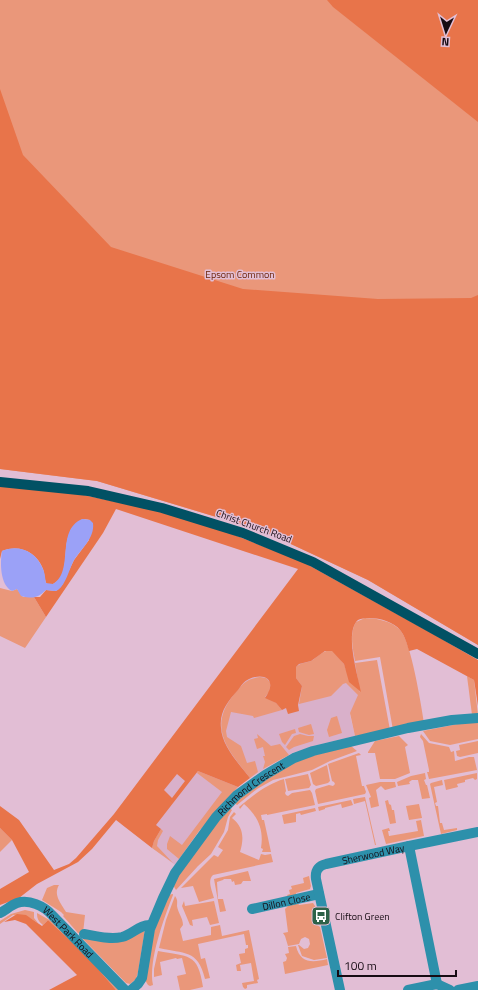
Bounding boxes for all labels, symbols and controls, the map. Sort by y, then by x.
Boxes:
north arrow [426,12,466,52]
text: N [441,34,450,50]
park label: Epsom Common [205,267,275,282]
street label: Christ Church Road [214,505,294,547]
street label: Richmond Crescent [214,758,287,819]
street label: Sherwood Way [341,840,406,868]
street label: Dillon Close [261,889,312,914]
street label: West Park Road [40,902,97,961]
bus stop icon: Clifton Green [310,905,332,927]
place label: Clifton Green [335,909,390,924]
scale bar [338,952,456,978]
text: 100 m [344,956,377,975]

